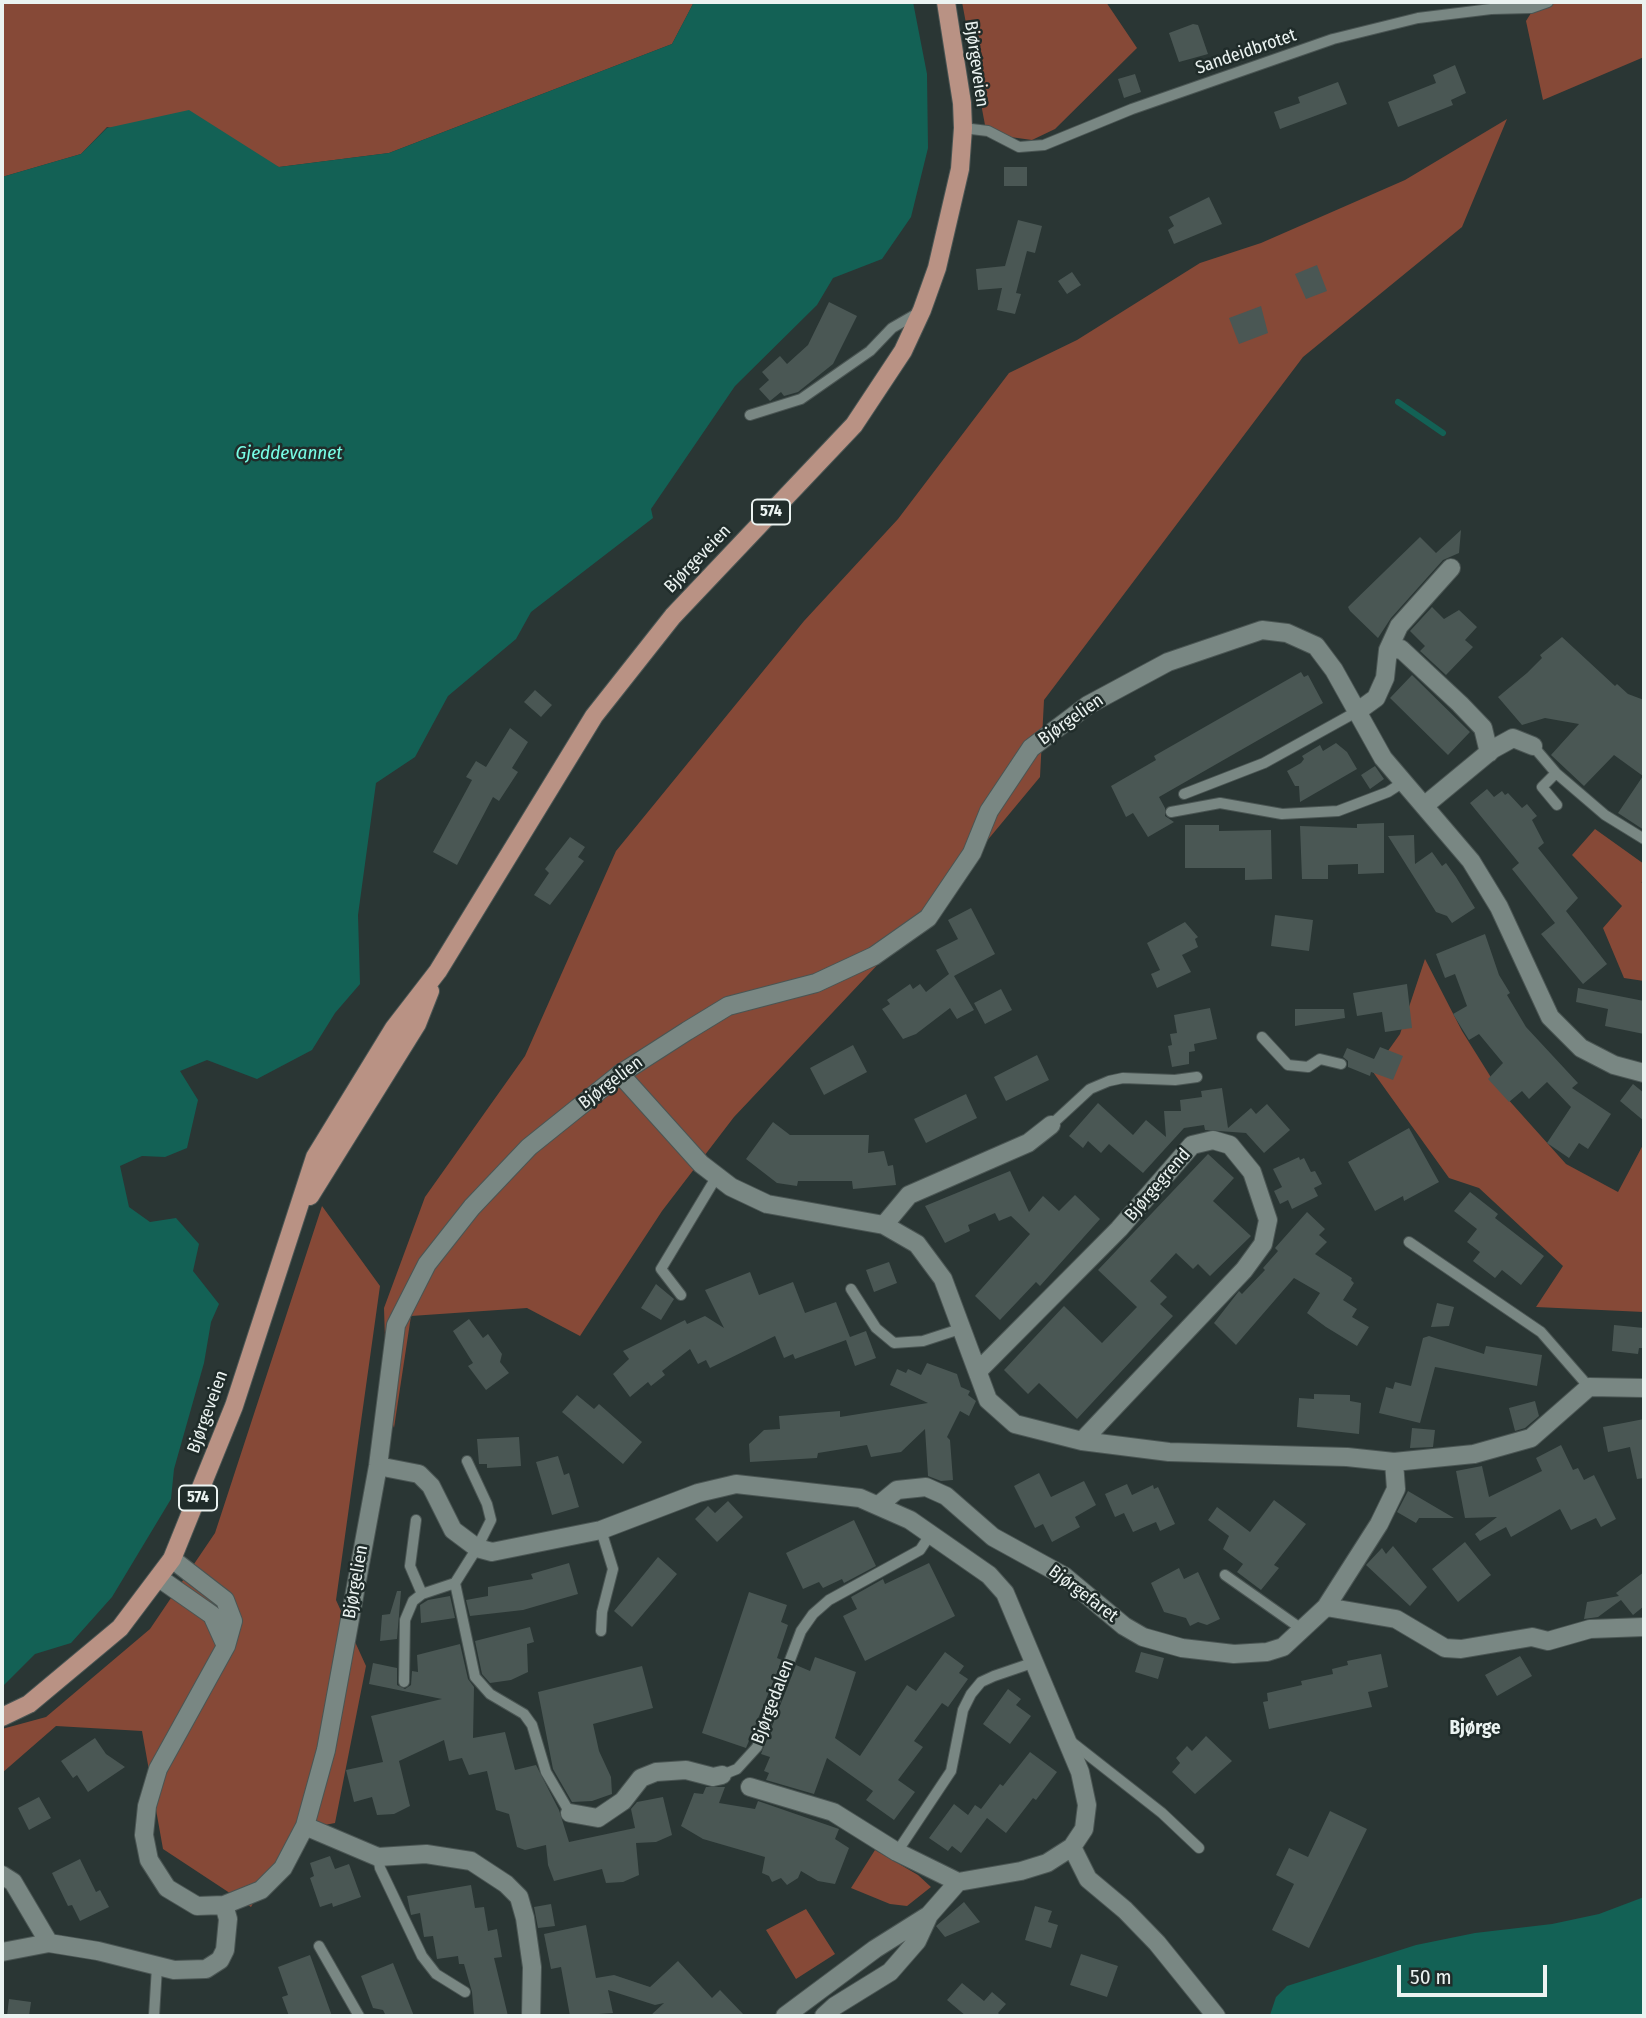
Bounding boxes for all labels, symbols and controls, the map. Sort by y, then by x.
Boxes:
street label: Bjørgeveien [959,20,993,108]
street label: Sandeidbrotet [1193,25,1299,79]
water label: Gjeddevannet [236,443,342,465]
road number: 574 [752,499,790,524]
street label: Bjørgeveien [660,520,736,598]
street label: Bjørgelien [1034,690,1108,750]
street label: Bjørgelien [575,1052,647,1114]
street label: Bjørgegrend [1121,1144,1195,1226]
street label: Bjørgeveien [183,1368,233,1456]
road number: 574 [179,1486,217,1510]
street label: Bjørgelien [339,1543,373,1621]
street label: Bjørgefaret [1044,1561,1122,1627]
street label: Bjørgedalen [747,1657,799,1747]
district label: Bjørge [1449,1718,1501,1740]
scale bar [1401,1952,1552,1996]
text: 50 m [1410,1964,1452,1990]

